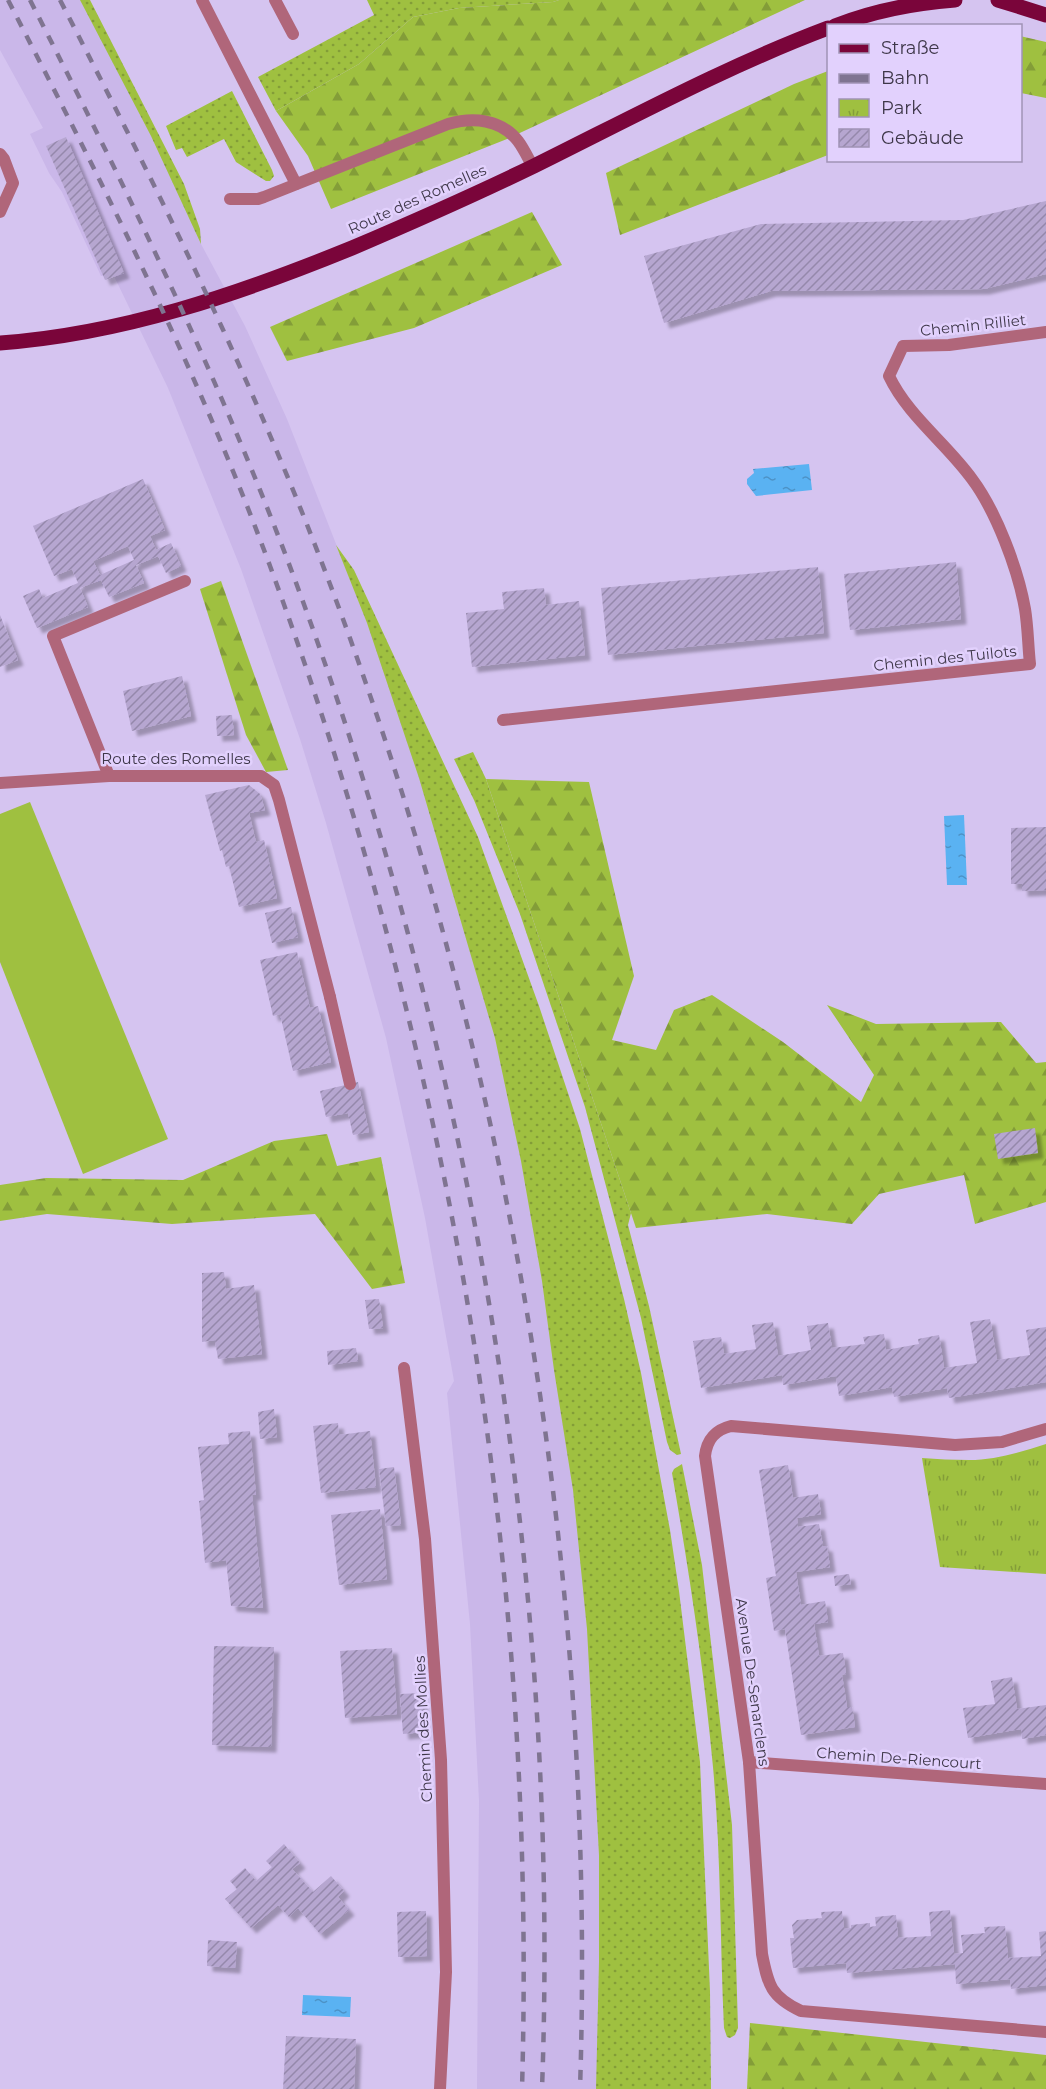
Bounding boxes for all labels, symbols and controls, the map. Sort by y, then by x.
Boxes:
legend [827,24,1022,162]
text: Straße [881,37,940,59]
text: Bahn [881,67,930,89]
text: Park [881,97,922,119]
text: Gebäude [881,127,964,149]
street label: Route des Romelles [345,160,489,238]
street label: Chemin Rilliet [919,310,1027,340]
street label: Chemin des Tuilots [873,641,1017,675]
street label: Route des Romelles [101,749,251,768]
street label: Avenue De-Senarclens [732,1597,774,1767]
street label: Chemin des Mollies [410,1655,436,1803]
street label: Chemin De-Riencourt [816,1743,982,1773]

